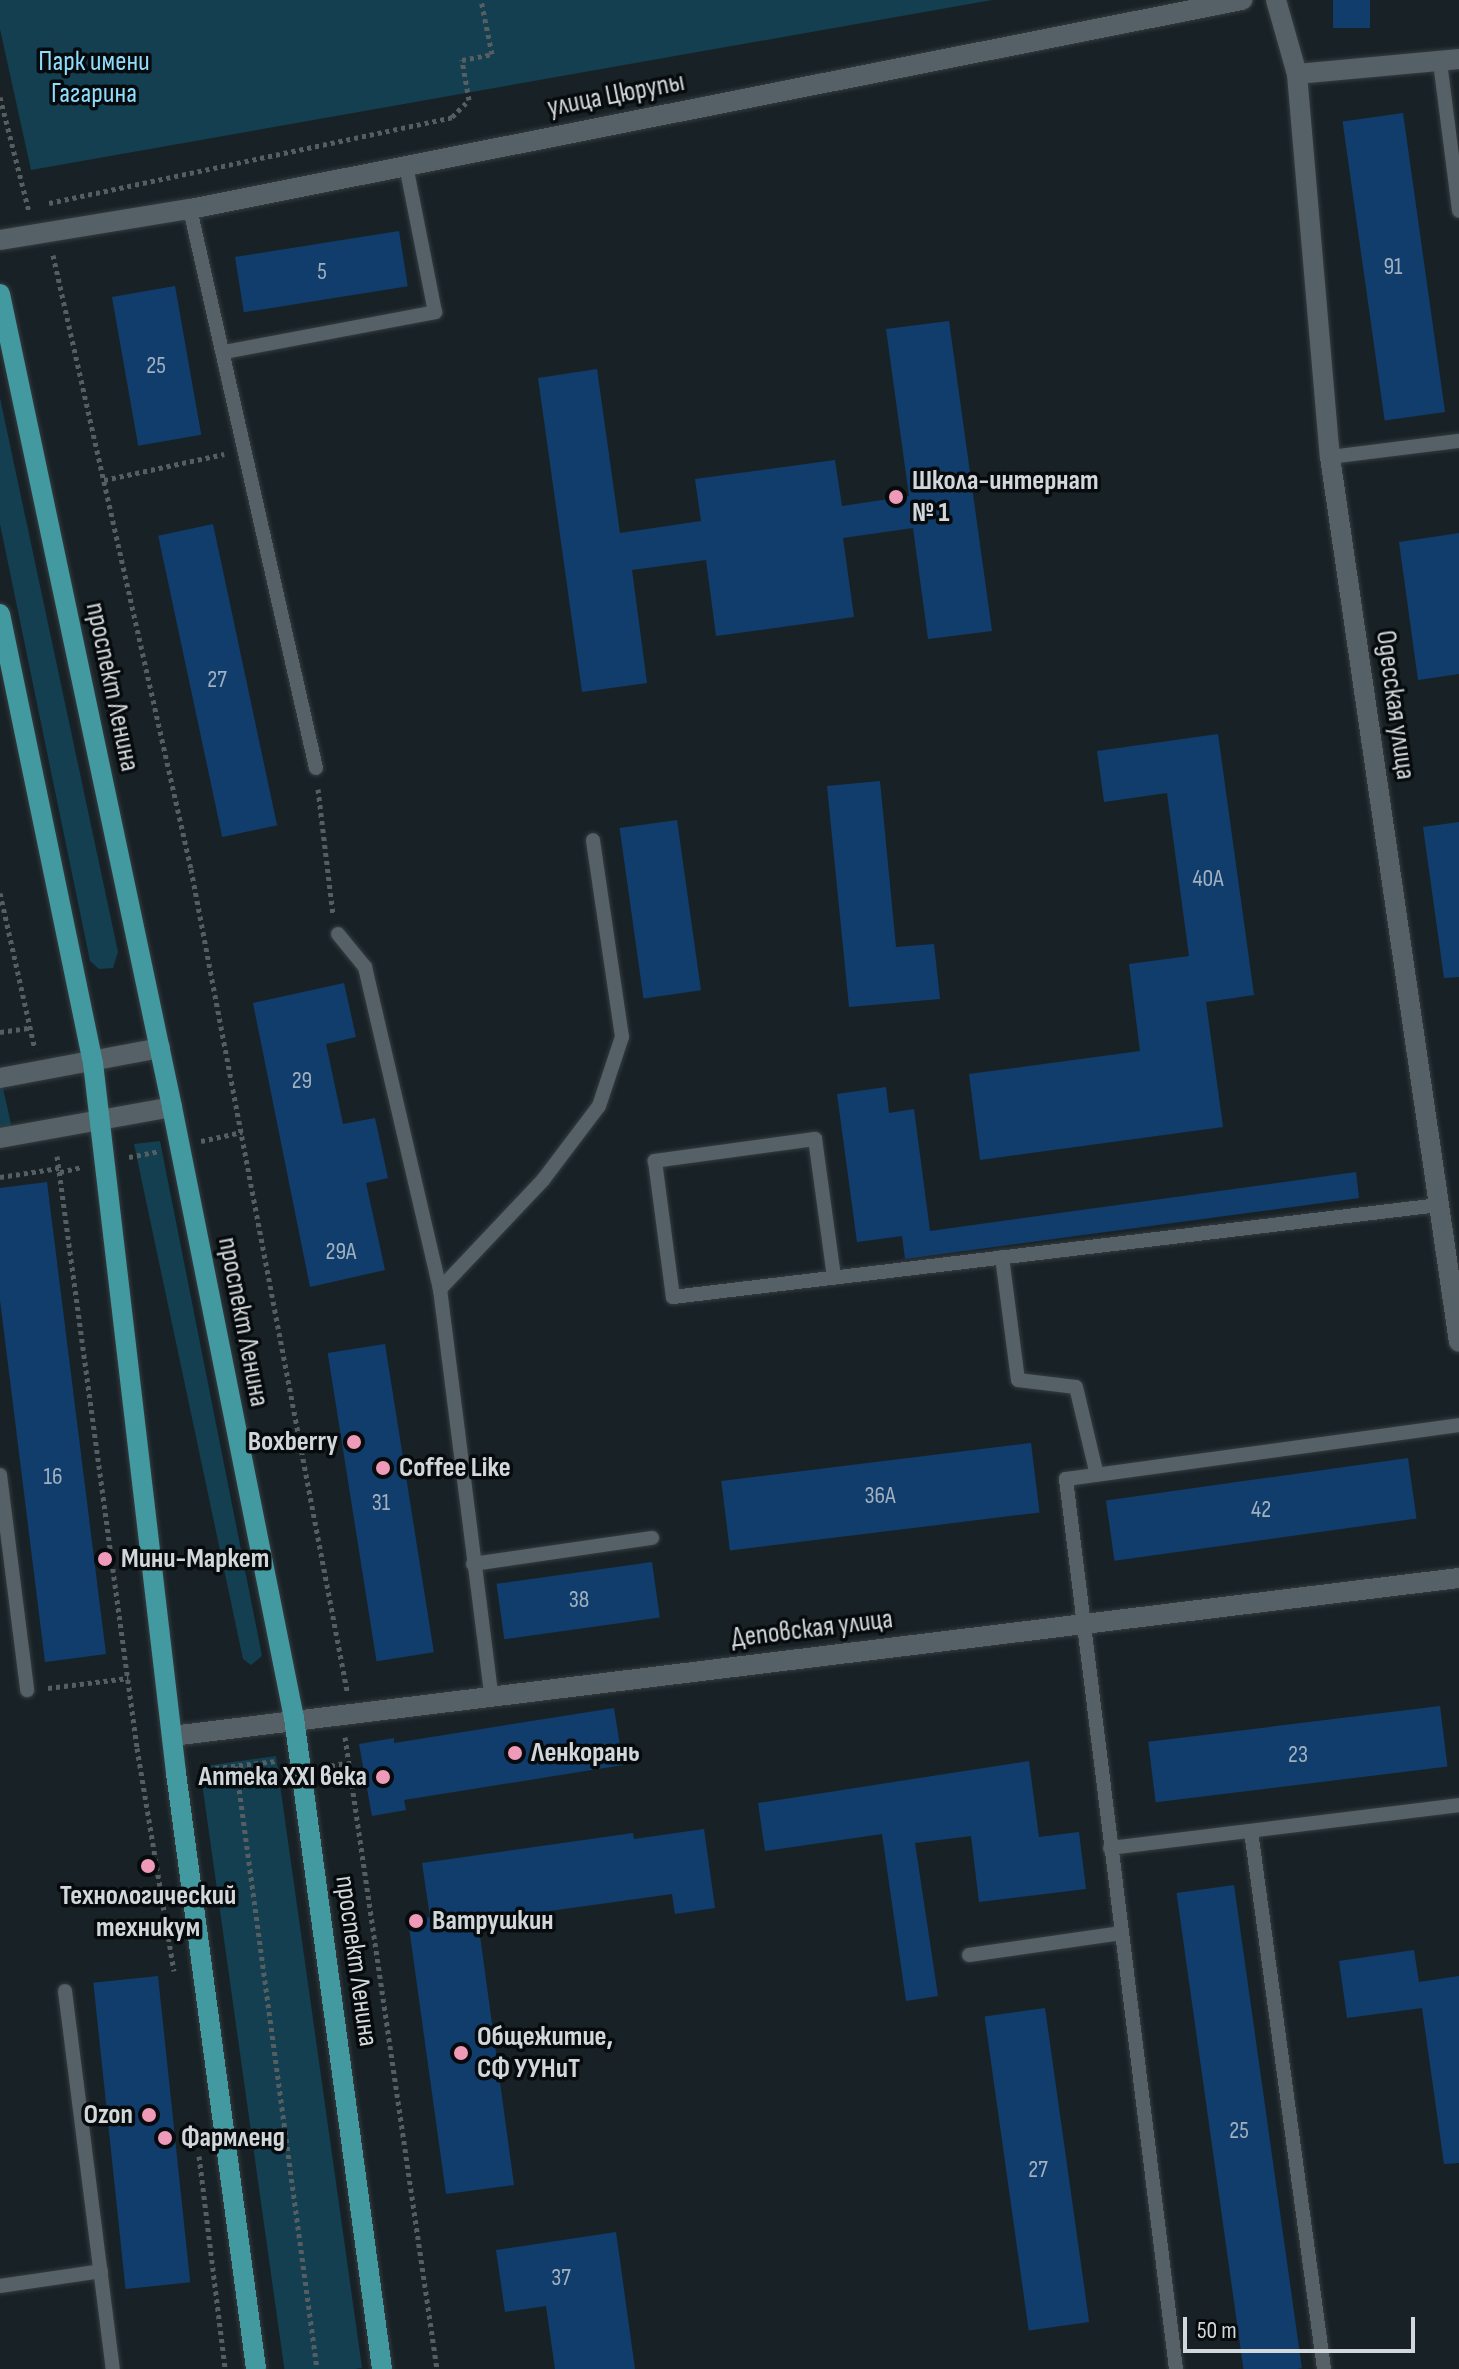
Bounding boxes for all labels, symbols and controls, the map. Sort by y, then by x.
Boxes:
park label: Парк имени Гагарина [38,45,150,111]
street label: улица Цюрупы [545,65,687,125]
house number: 91 [1383,253,1403,281]
house number: 5 [317,258,327,286]
house number: 25 [146,352,166,380]
place label: Школа-интернат № 1 [912,464,1099,530]
marker: Школа-интернат № 1 [887,488,905,506]
street label: проспект Ленина [78,599,146,775]
street label: Одесская улица [1368,628,1422,782]
house number: 27 [207,666,227,694]
house number: 40А [1193,865,1223,893]
house number: 29 [292,1067,312,1095]
street label: проспект Ленина [210,1234,276,1410]
house number: 29А [326,1238,356,1266]
place label: Boxberry [248,1425,338,1459]
marker: Boxberry [345,1433,363,1451]
place label: Coffee Like [399,1451,511,1485]
marker: Coffee Like [374,1459,392,1477]
house number: 16 [44,1463,62,1491]
house number: 36А [865,1482,895,1510]
house number: 31 [372,1489,390,1517]
house number: 42 [1251,1496,1271,1524]
place label: Мини-Маркет [121,1542,269,1576]
marker: Мини-Маркет [96,1550,114,1568]
house number: 38 [569,1586,589,1614]
street label: Деповская улица [729,1602,895,1656]
place label: Ленкорань [531,1736,640,1770]
house number: 23 [1288,1741,1308,1769]
marker: Ленкорань [506,1744,524,1762]
place label: Аптека ХХI века [199,1760,367,1794]
marker: Аптека ХХI века [374,1768,392,1786]
marker: Технологический техникум [139,1857,157,1875]
street label: проспект Ленина [327,1874,385,2048]
place label: Технологический техникум [60,1879,236,1945]
place label: Ватрушкин [432,1904,554,1938]
marker: Ватрушкин [407,1912,425,1930]
place label: Общежитие, СФ УУНиТ [477,2020,613,2086]
marker: Общежитие, СФ УУНиТ [452,2044,470,2062]
place label: Ozon [83,2098,133,2132]
marker: Ozon [140,2106,158,2124]
house number: 25 [1229,2117,1249,2145]
place label: Фармленд [181,2121,285,2155]
marker: Фармленд [156,2129,174,2147]
house number: 27 [1028,2156,1048,2184]
house number: 37 [551,2264,571,2292]
scale bar [1187,2301,1419,2351]
text: 50 m [1197,2316,1237,2345]

